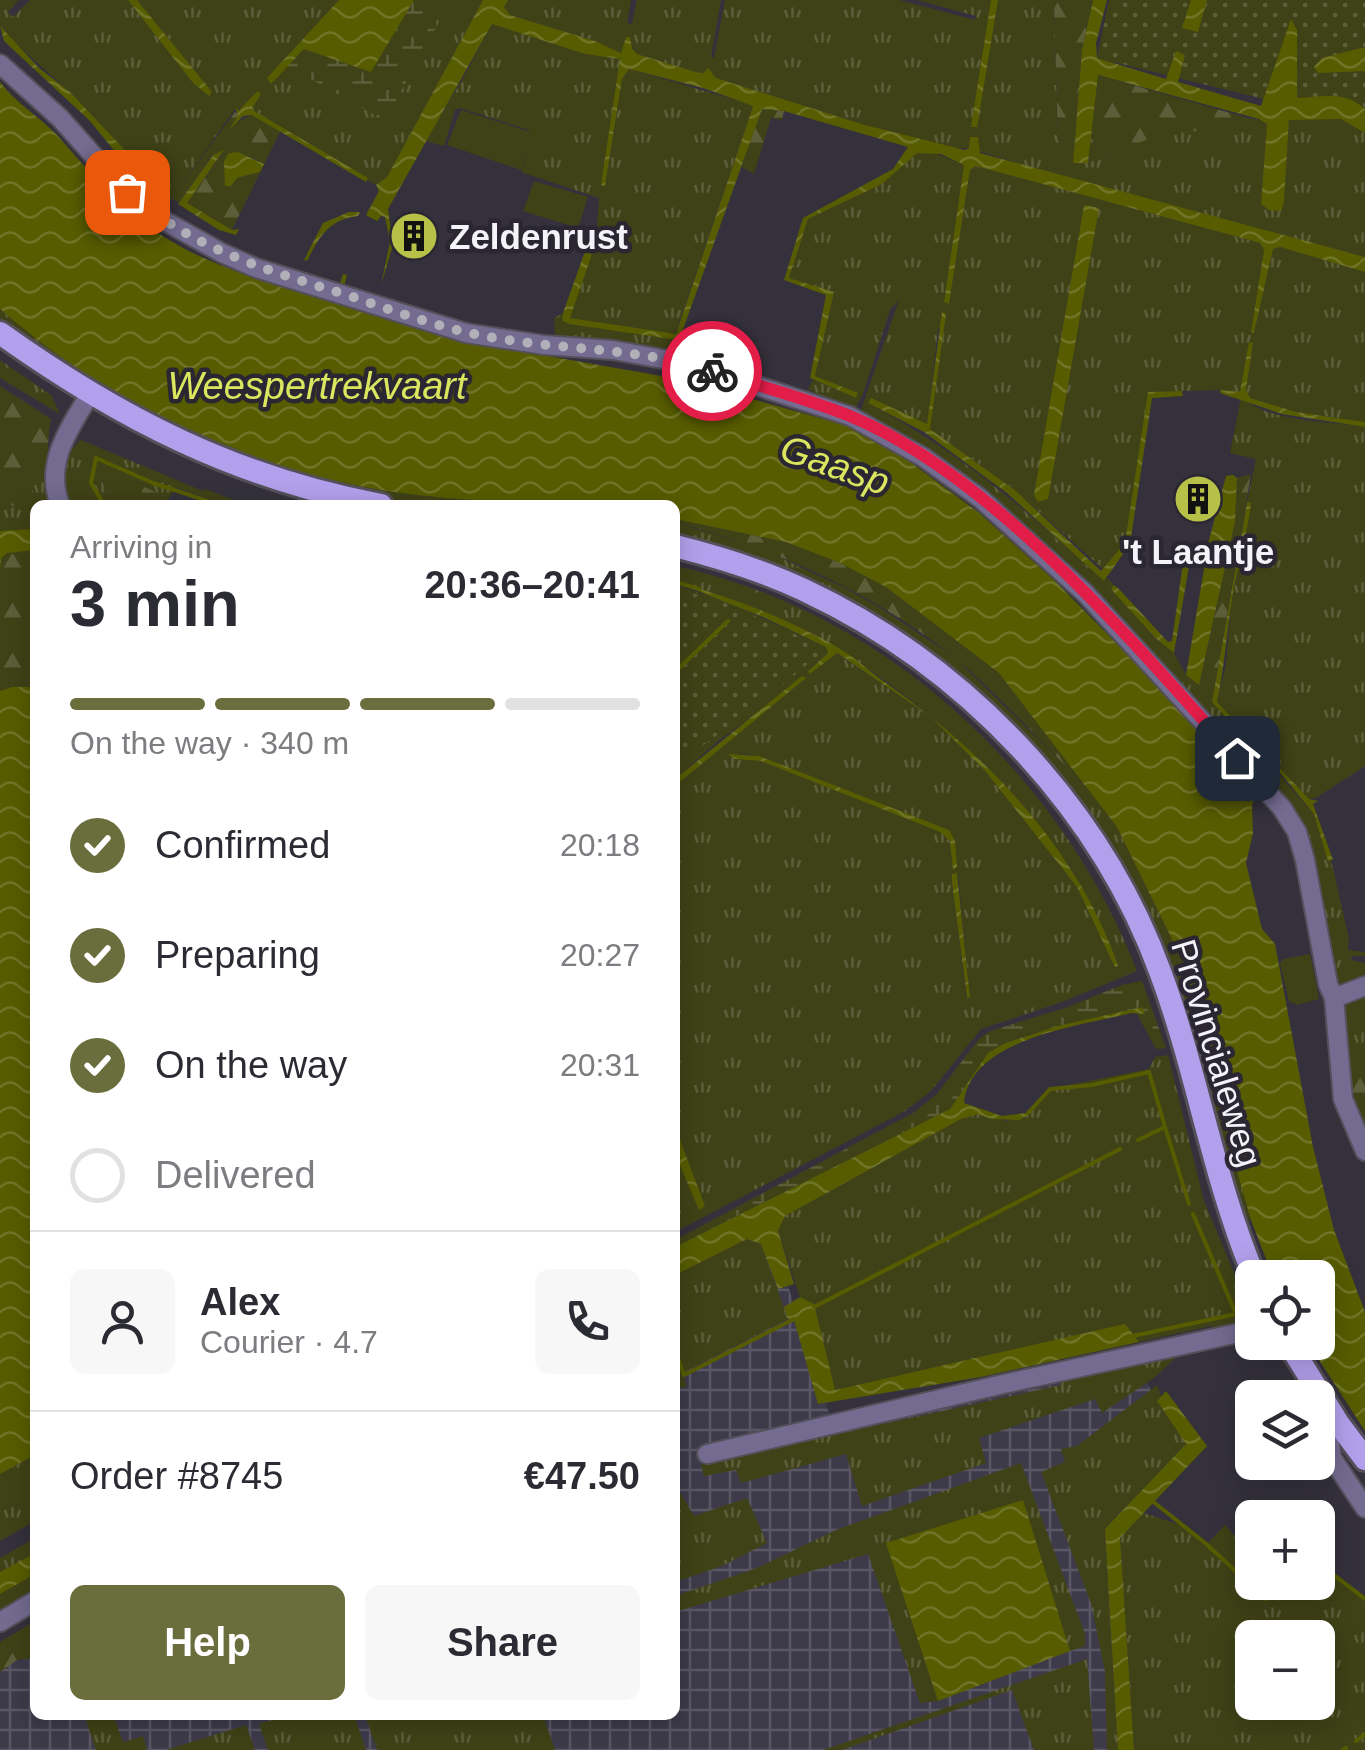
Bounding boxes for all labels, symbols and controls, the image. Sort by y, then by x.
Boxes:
pin [85,150,170,235]
icon: bag [100,165,155,220]
building icon: Zeldenrust [388,210,440,262]
place label: Zeldenrust [449,217,628,256]
courier [662,321,762,421]
icon: bike [685,344,740,399]
water label: Weespertrekvaart [167,365,468,407]
water label: Gaasp [775,427,895,503]
building icon: 't Laantje [1172,473,1224,525]
text: Arriving in [70,529,212,565]
place label: 't Laantje [1122,532,1274,571]
text: 20:36–20:41 [424,564,640,606]
text: 3 min [70,567,240,640]
pin [1195,716,1280,801]
text: On the way · 340 m [70,725,349,761]
icon: home [1210,731,1265,786]
icon: check [70,818,125,873]
text: Confirmed [155,824,330,866]
text: 20:18 [560,827,640,863]
icon: check [70,928,125,983]
text: Preparing [155,934,320,976]
street label: Provincialeweg [1164,935,1270,1171]
text: 20:27 [560,937,640,973]
icon: check [70,1038,125,1093]
text: On the way [155,1044,347,1086]
text: 20:31 [560,1047,640,1083]
text: Delivered [155,1154,316,1196]
map controls [1235,1260,1335,1720]
button: locate [1235,1260,1335,1360]
button: person [70,1269,175,1374]
button: phone [535,1269,640,1374]
text: Alex [200,1281,280,1323]
text: Courier · 4.7 [200,1324,378,1360]
button: layers [1235,1380,1335,1480]
text: Order #8745 [70,1455,283,1497]
text: €47.50 [524,1455,640,1497]
button: + [1235,1500,1335,1600]
button: Help [70,1585,345,1700]
button: Share [365,1585,640,1700]
button: − [1235,1620,1335,1720]

